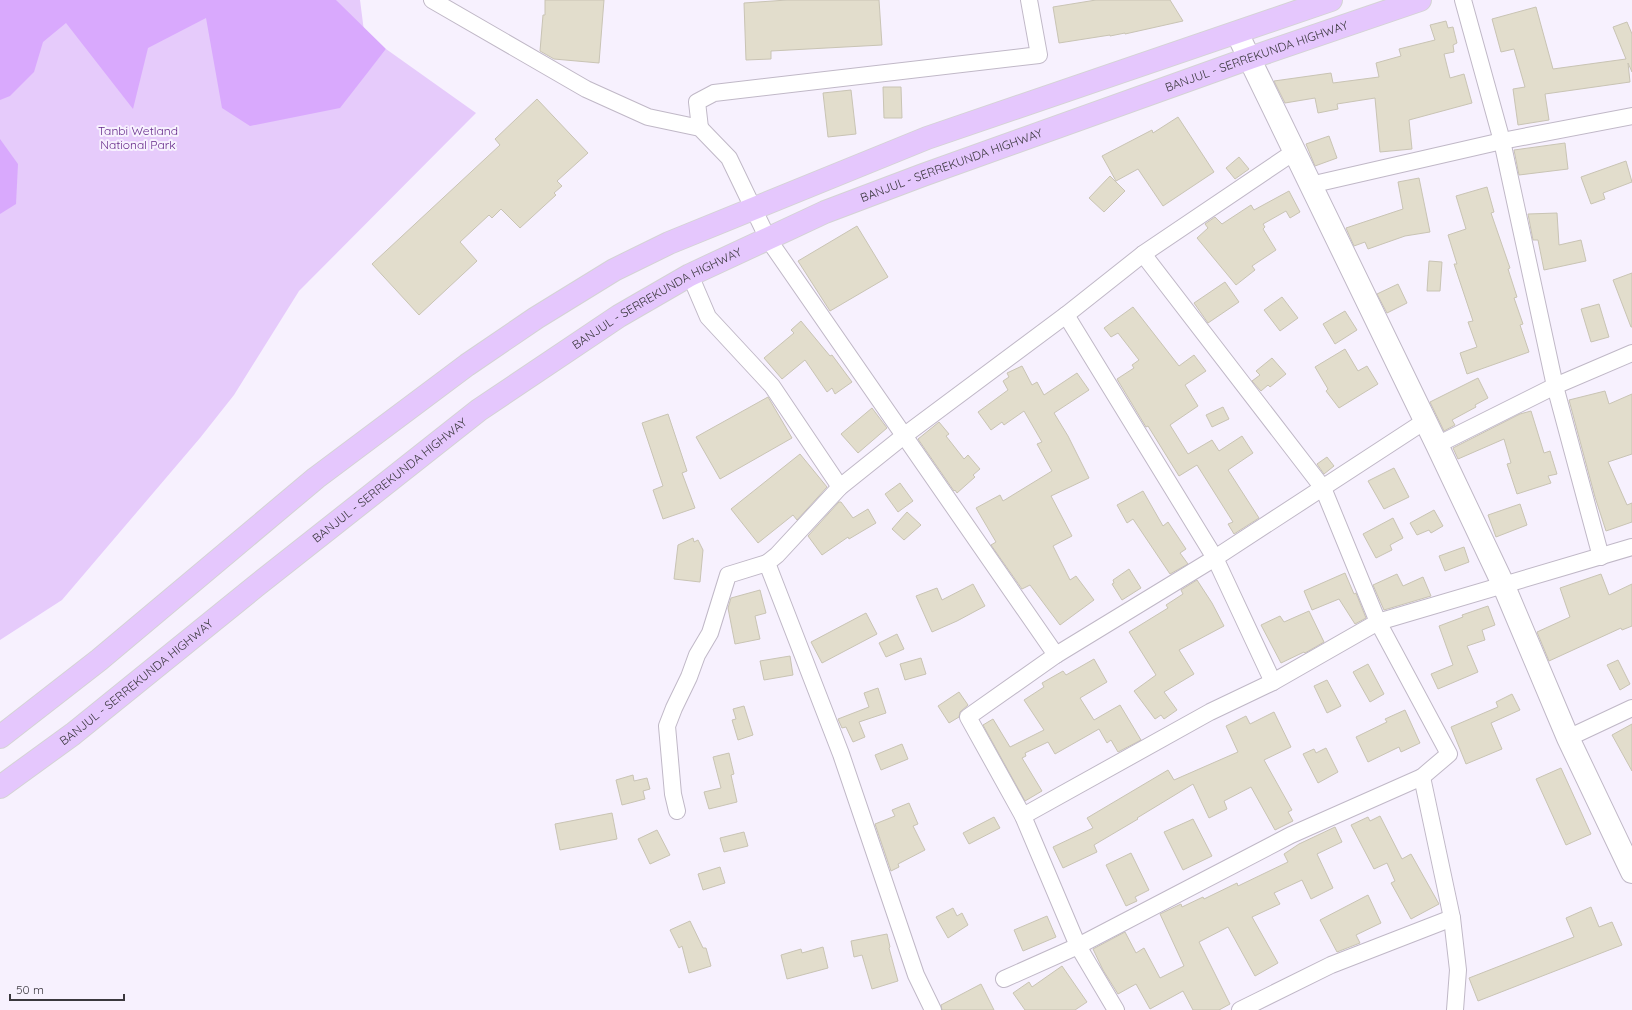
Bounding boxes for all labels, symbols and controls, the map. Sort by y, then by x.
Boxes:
street label: BANJUL - SERREKUNDA HIGHWAY [1163,17,1350,95]
park label: Tanbi Wetland National Park [98,123,178,152]
street label: BANJUL - SERREKUNDA HIGHWAY [858,125,1045,205]
street label: BANJUL - SERREKUNDA HIGHWAY [569,244,744,352]
street label: BANJUL - SERREKUNDA HIGHWAY [309,414,470,546]
street label: BANJUL - SERREKUNDA HIGHWAY [57,616,216,748]
scale bar [10,976,124,1002]
text: 50 m [16,982,44,997]

